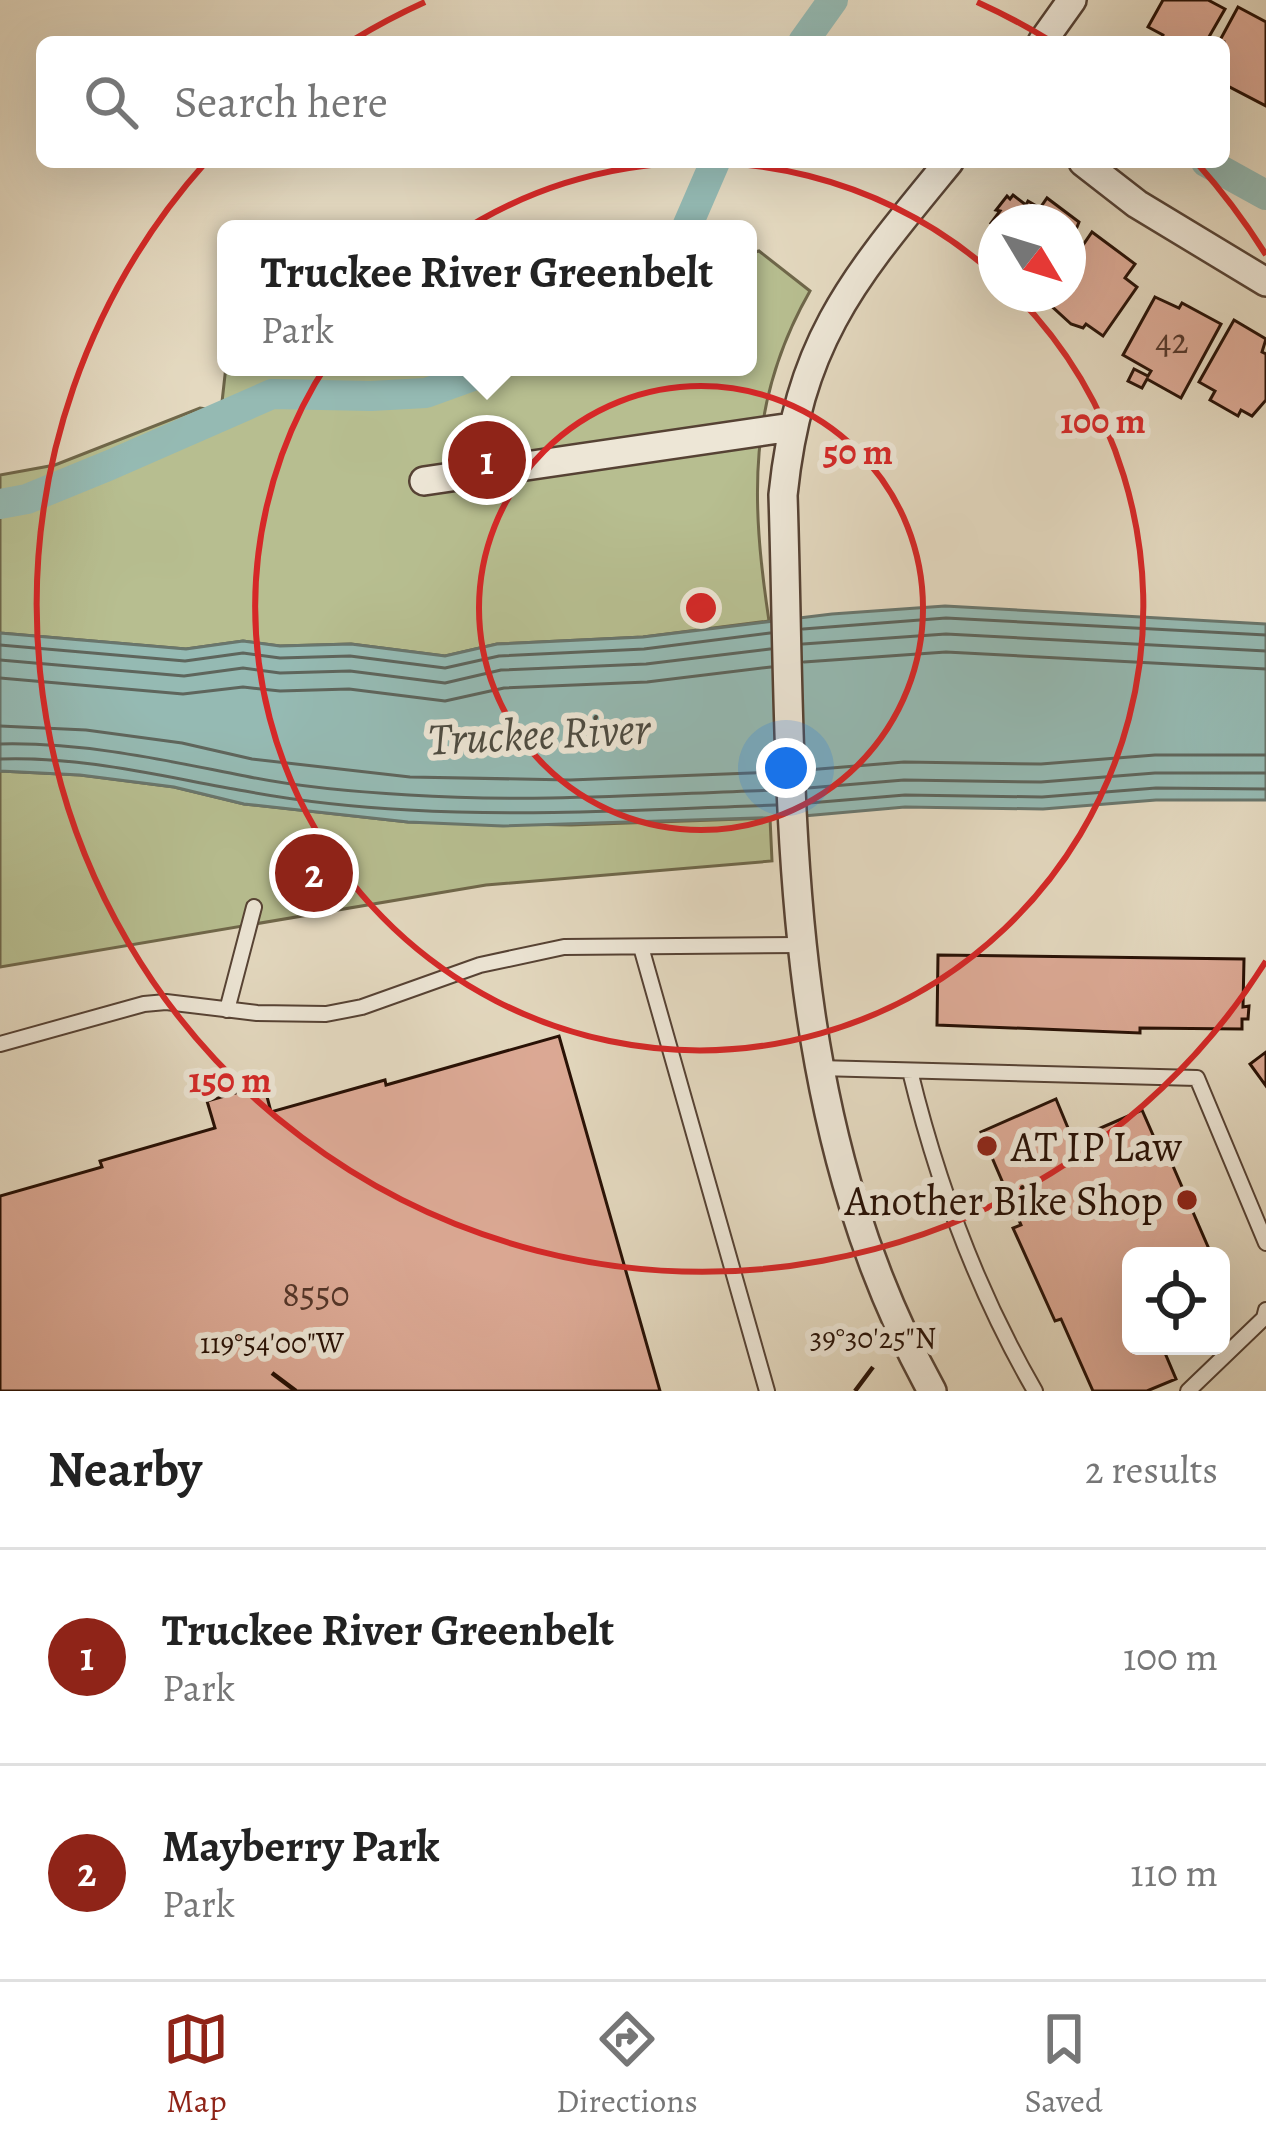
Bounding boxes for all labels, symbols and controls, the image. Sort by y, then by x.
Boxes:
search box [36,36,1230,168]
icon: search [78,69,144,135]
text: Search here [174,71,388,133]
north arrow [978,204,1086,312]
popup [217,220,757,376]
text: Truckee River Greenbelt [261,241,713,303]
text: Park [261,303,334,356]
house number: 42 [1155,316,1189,365]
text: 100 m [1060,396,1146,445]
pin: 1 [448,415,526,505]
text: 50 m [823,427,893,476]
centre of rings [680,587,722,629]
water label: Truckee River [427,697,653,771]
your location [756,738,816,798]
pin: 2 [275,828,353,918]
text: 150 m [189,1055,271,1104]
place label: AT IP Law [1010,1118,1182,1175]
marker: AT IP Law [974,1133,1000,1159]
place label: Another Bike Shop [844,1172,1163,1229]
marker: Another Bike Shop [1174,1187,1200,1213]
map controls [1122,1247,1230,1355]
button: locate [1122,1247,1230,1355]
house number: 8550 [282,1269,350,1318]
text: 39°30'25"N [810,1318,936,1358]
text: 119°54'00"W [200,1323,344,1363]
text: Nearby [48,1434,202,1504]
text: 2 results [1085,1443,1218,1496]
text: Truckee River Greenbelt [162,1599,614,1661]
text: 1 [80,1630,94,1683]
text: 100 m [1123,1630,1218,1683]
text: Park [162,1661,235,1714]
text: Mayberry Park [162,1815,440,1877]
text: 2 [78,1846,96,1899]
text: 110 m [1130,1846,1218,1899]
text: Park [162,1877,235,1930]
tab: Map [163,2006,229,2123]
tab: Directions [556,2006,698,2123]
tab: Saved [1024,2006,1103,2123]

